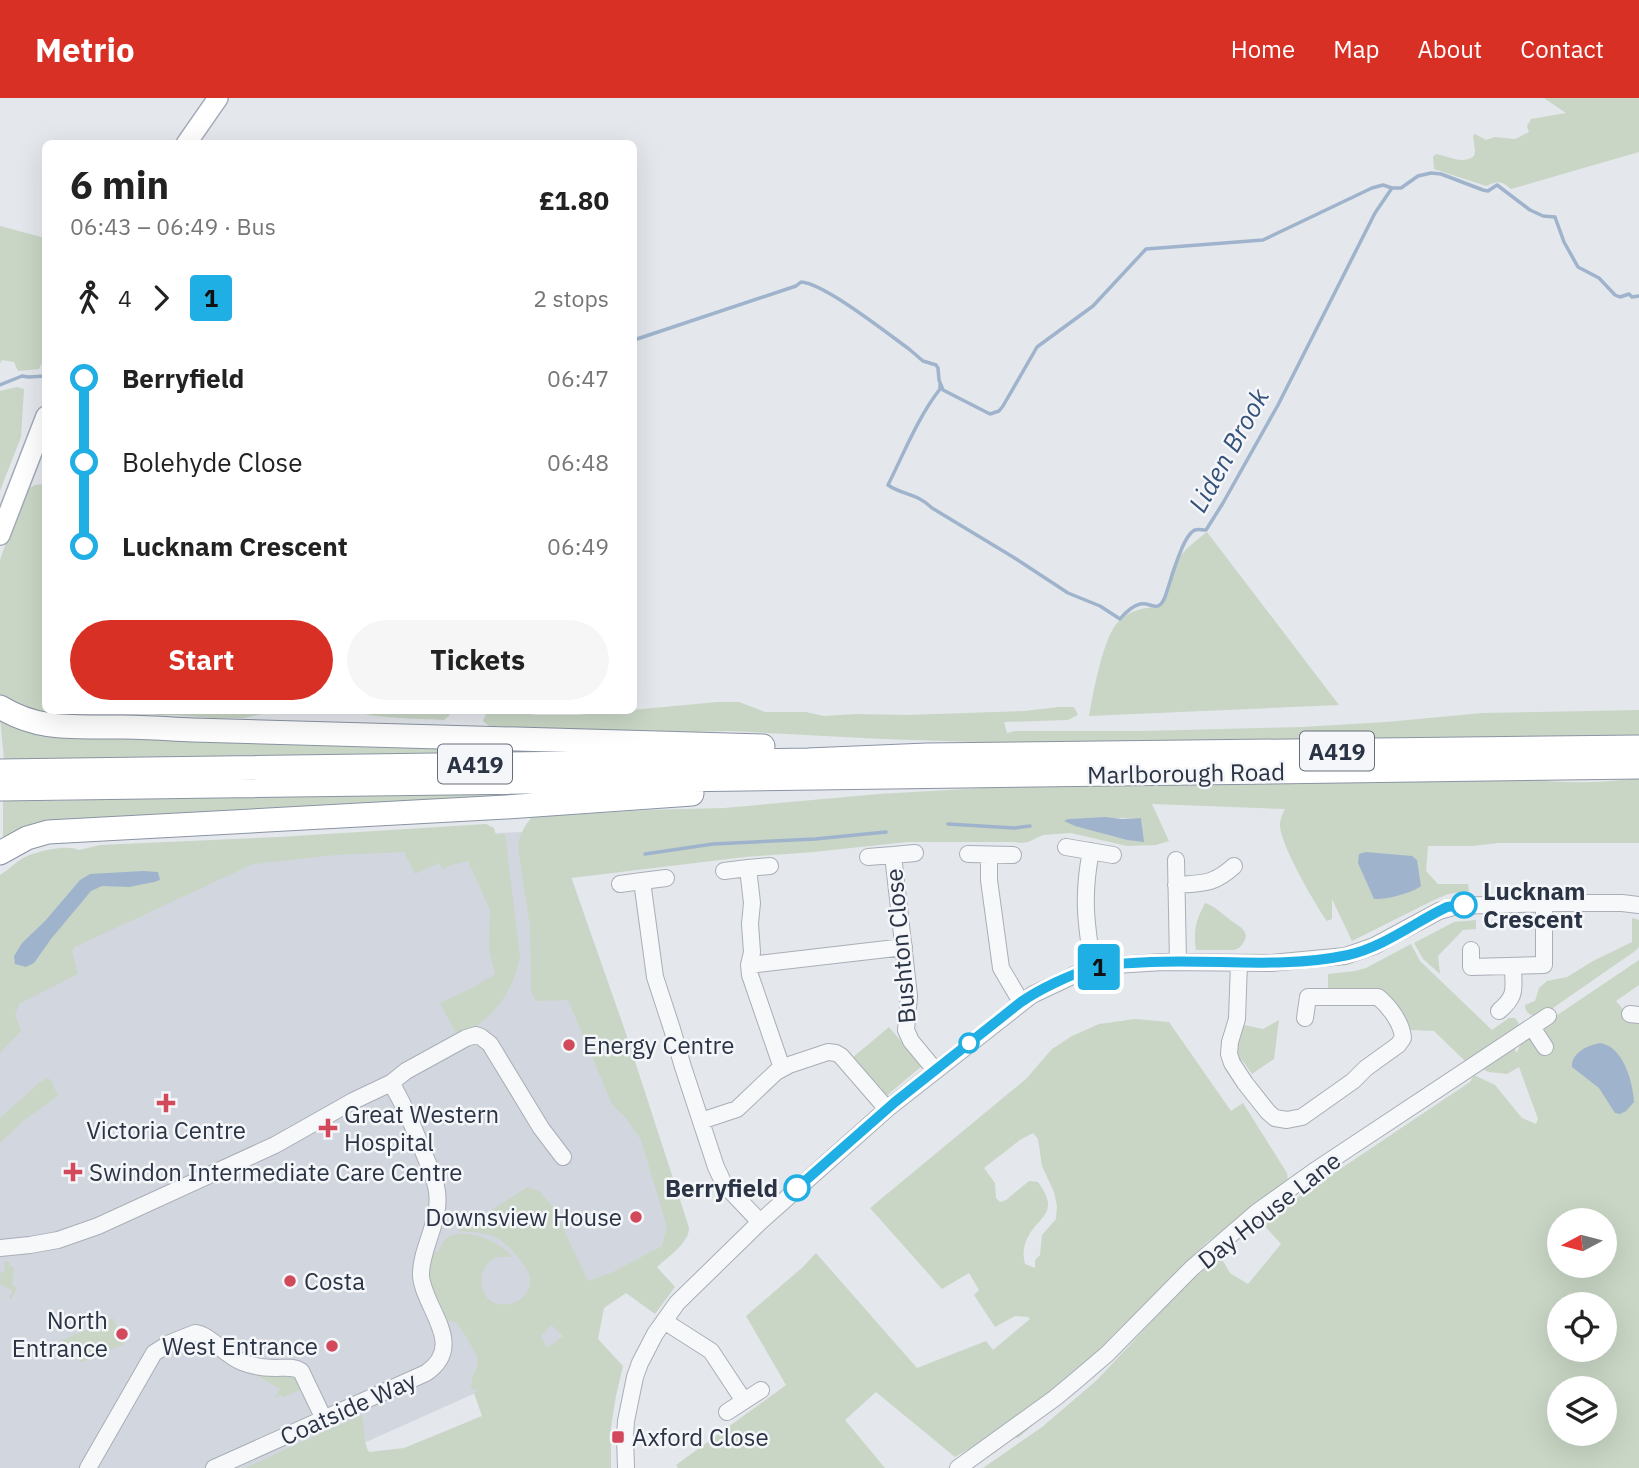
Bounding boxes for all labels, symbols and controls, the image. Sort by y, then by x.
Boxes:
text: Metrio [35,28,135,71]
text: Home [1231,33,1295,65]
text: Map [1333,33,1379,65]
text: About [1417,33,1482,65]
text: Contact [1520,33,1604,65]
text: 6 min [70,160,169,209]
text: £1.80 [539,183,609,217]
text: 06:43 – 06:49 · Bus [70,211,276,241]
icon: walk [70,279,108,317]
icon: forward [142,279,180,317]
text: 1 [204,282,218,314]
text: 4 [118,283,132,313]
text: 2 stops [533,283,609,313]
text: Berryfield [122,361,244,395]
text: 06:47 [547,363,609,393]
water label: Liden Brook [1180,382,1276,518]
text: Bolehyde Close [122,445,303,479]
text: 06:48 [547,447,609,477]
text: Lucknam Crescent [122,529,348,563]
text: 06:49 [547,531,609,561]
button: Start [70,620,333,700]
button: Tickets [347,620,609,700]
road number: A419 [1300,732,1374,771]
road number: A419 [438,744,512,784]
street label: Marlborough Road [1087,755,1285,791]
street label: Bushton Close [877,867,923,1025]
place label: Lucknam Crescent [1483,875,1586,935]
marker: Lucknam Crescent [1451,892,1477,918]
line badge: 1 [1076,944,1122,990]
text: 1 [1092,951,1106,983]
place label: Energy Centre [583,1029,735,1061]
unlabelled marker [959,1033,979,1053]
marker: Energy Centre [561,1037,577,1053]
marker: Victoria Centre [156,1093,176,1113]
place label: Great Western Hospital [344,1098,499,1158]
place label: Victoria Centre [86,1114,246,1146]
marker: Great Western Hospital [318,1118,338,1138]
street label: Day House Lane [1191,1144,1347,1276]
place label: Swindon Intermediate Care Centre [89,1156,463,1188]
marker: Swindon Intermediate Care Centre [63,1162,83,1182]
place label: Berryfield [665,1172,778,1204]
marker: Berryfield [784,1175,810,1201]
place label: Downsview House [425,1201,622,1233]
north arrow [1547,1208,1617,1278]
map controls [1547,1208,1617,1446]
marker: Downsview House [628,1209,644,1225]
place label: Costa [304,1265,365,1297]
marker: Costa [282,1273,298,1289]
button: locate [1547,1292,1617,1362]
place label: North Entrance [12,1304,108,1364]
marker: North Entrance [114,1326,130,1342]
place label: West Entrance [162,1330,318,1362]
marker: West Entrance [324,1338,340,1354]
street label: Coatside Way [275,1364,421,1452]
button: layers [1547,1376,1617,1446]
place label: Axford Close [632,1421,769,1453]
marker: Axford Close [610,1429,626,1445]

